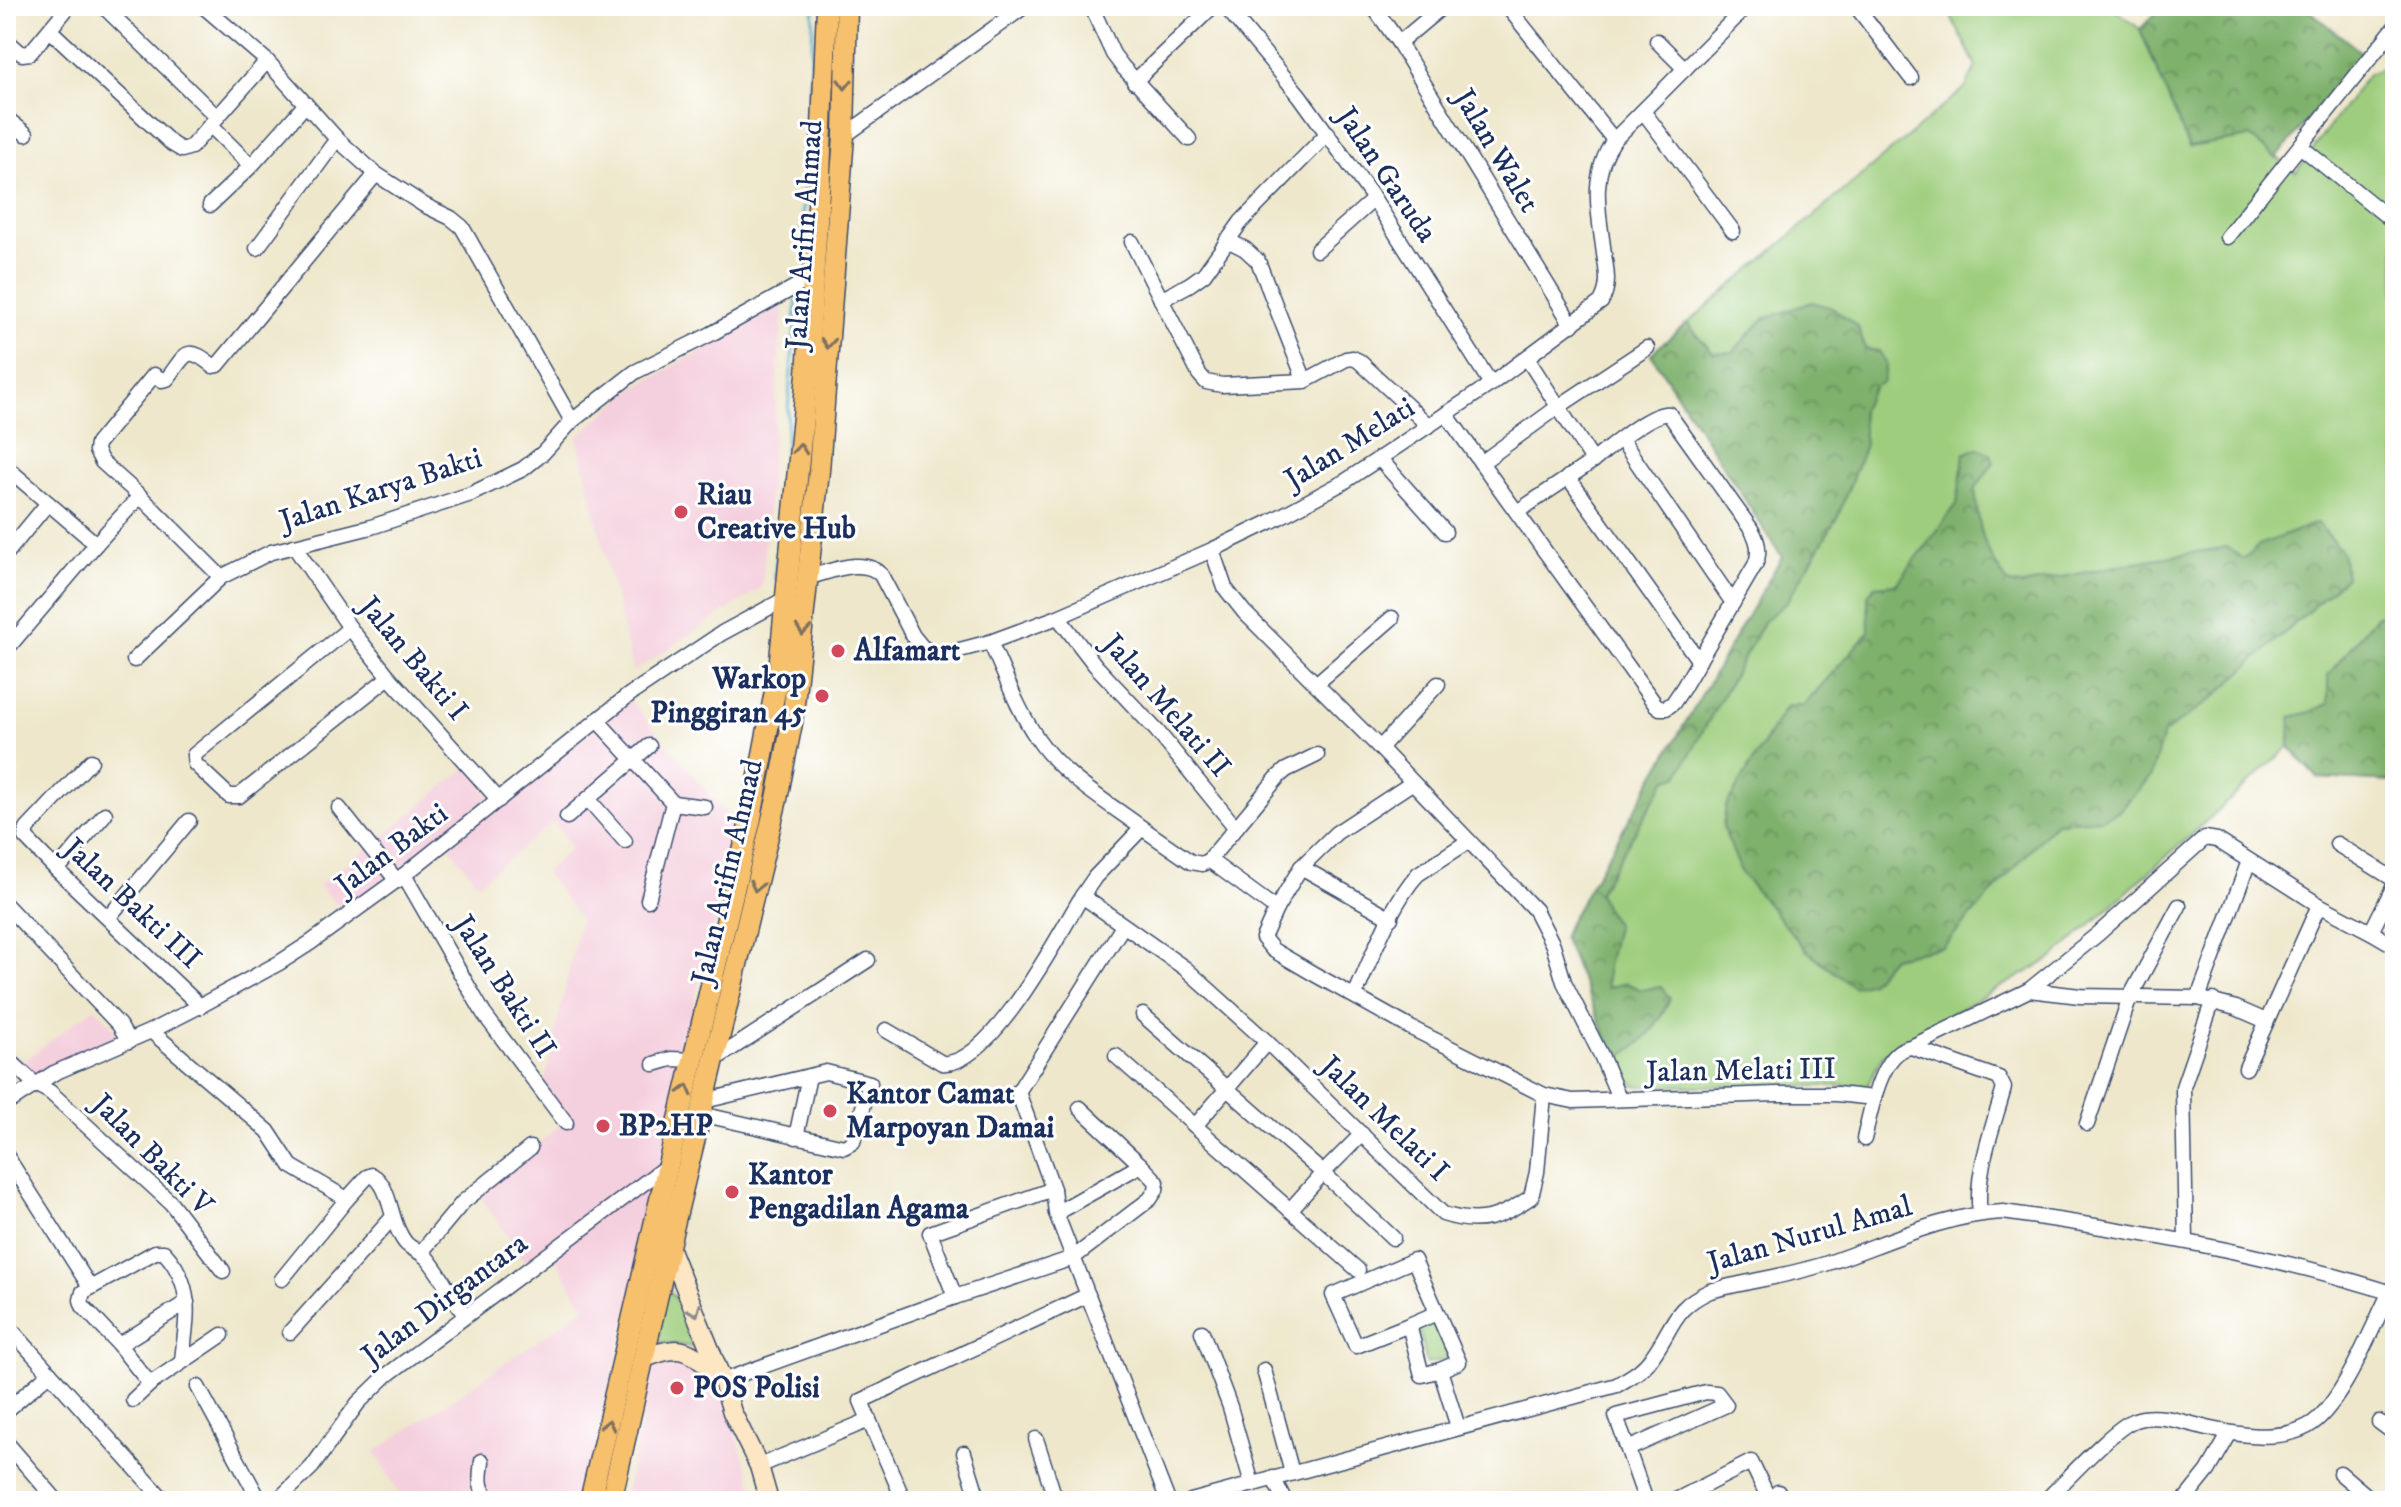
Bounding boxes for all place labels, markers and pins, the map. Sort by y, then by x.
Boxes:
place label: Riau Creative Hub [697,477,856,548]
marker: Riau Creative Hub [672,503,690,521]
place label: Alfamart [853,633,961,670]
marker: Alfamart [829,642,847,660]
place label: Warkop Pinggiran 45 [650,661,806,732]
marker: Warkop Pinggiran 45 [813,687,831,705]
place label: Kantor Camat Marpoyan Damai [846,1076,1054,1147]
marker: Kantor Camat Marpoyan Damai [821,1102,839,1120]
place label: BP2HP [619,1108,713,1145]
marker: BP2HP [594,1117,612,1135]
place label: Kantor Pengadilan Agama [748,1157,970,1228]
marker: Kantor Pengadilan Agama [723,1183,741,1201]
place label: POS Polisi [693,1370,820,1407]
marker: POS Polisi [668,1379,686,1397]

